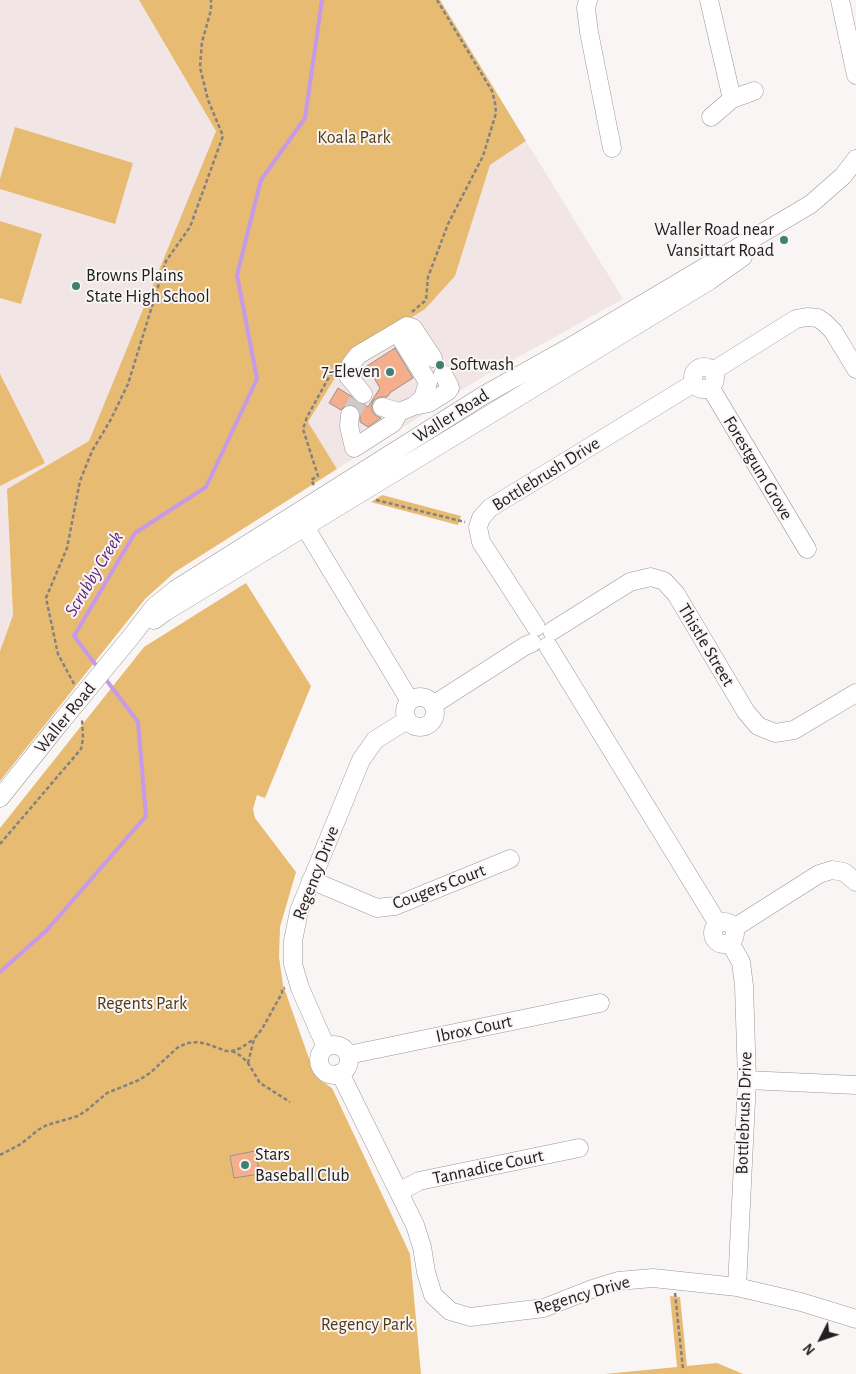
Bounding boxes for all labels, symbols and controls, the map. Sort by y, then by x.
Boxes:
park label: Koala Park [317,127,391,149]
place label: Waller Road near Vansittart Road [654,219,774,262]
marker: Waller Road near Vansittart Road [778,234,790,246]
place label: Browns Plains State High School [86,265,210,308]
marker: Browns Plains State High School [70,280,82,292]
place label: Softwash [450,354,514,376]
marker: Softwash [434,359,446,371]
place label: 7-Eleven [321,361,380,383]
marker: 7-Eleven [384,366,396,378]
street label: Waller Road [409,384,493,448]
street label: Forestgum Grove [718,412,798,524]
street label: Bottlebrush Drive [488,432,604,516]
water label: Scrubby Creek [60,527,128,621]
street label: Thistle Street [673,600,739,690]
street label: Waller Road [30,678,100,758]
street label: Regency Drive [288,823,344,923]
street label: Cougers Court [389,859,489,915]
park label: Regents Park [97,993,187,1015]
street label: Ibrox Court [434,1010,514,1048]
street label: Bottlebrush Drive [731,1051,757,1175]
place label: Stars Baseball Club [255,1144,350,1186]
street label: Tannadice Court [431,1145,545,1189]
marker: Stars Baseball Club [239,1159,251,1171]
street label: Regency Drive [532,1271,632,1319]
park label: Regency Park [321,1314,413,1336]
north arrow [796,1314,846,1364]
text: N [801,1341,818,1357]

